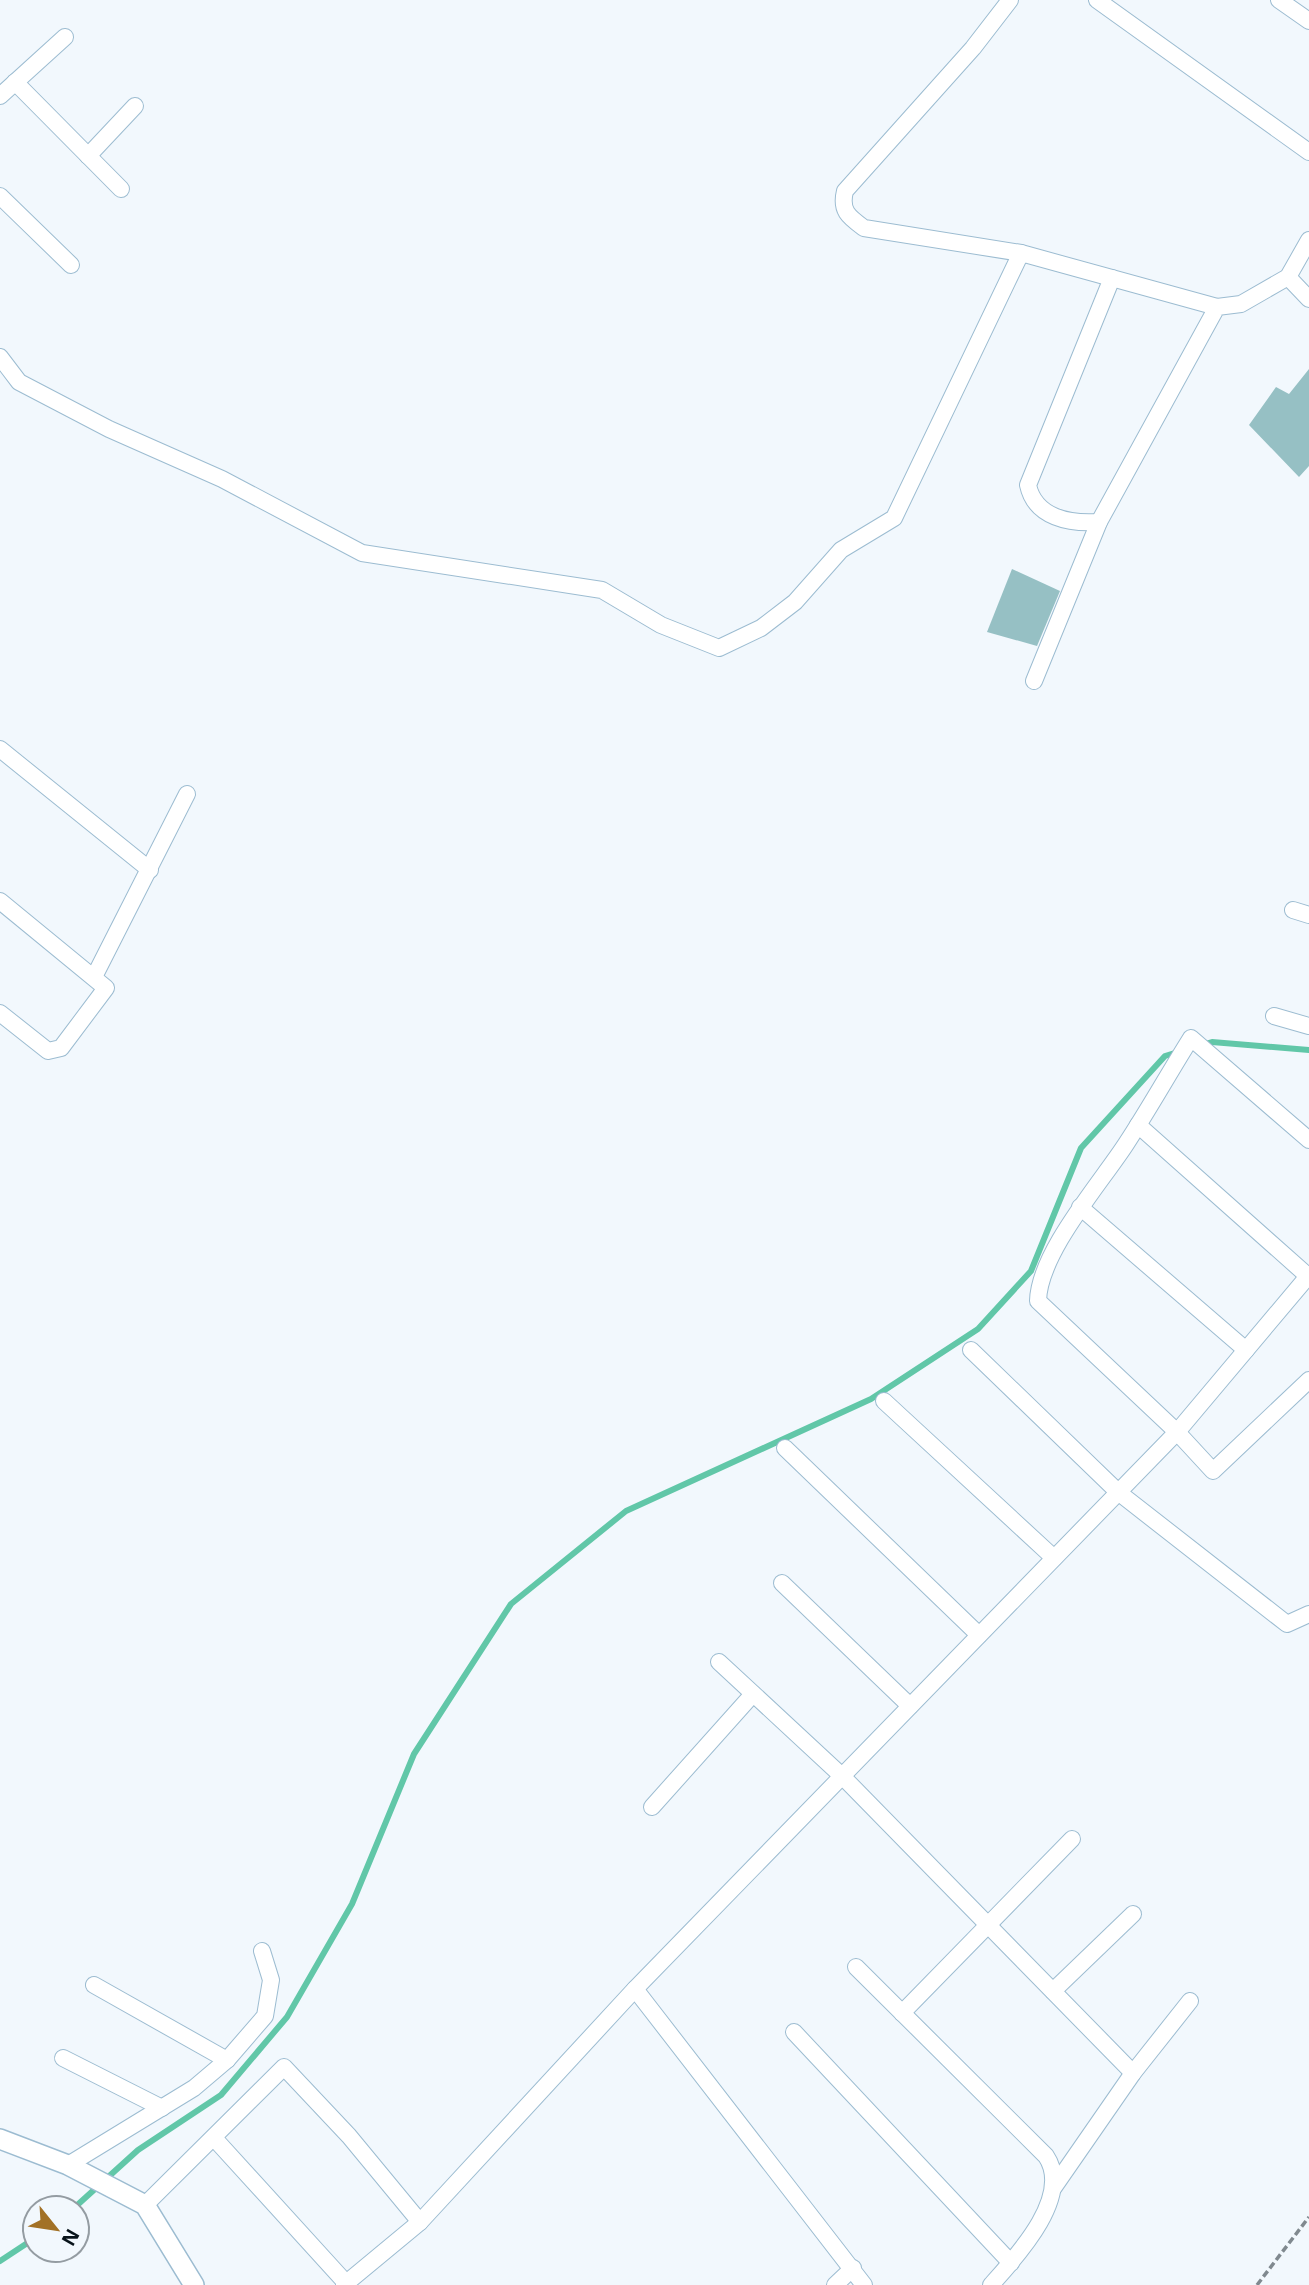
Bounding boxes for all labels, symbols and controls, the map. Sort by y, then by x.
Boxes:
north arrow [21,2194,91,2264]
text: N [56,2224,86,2251]

